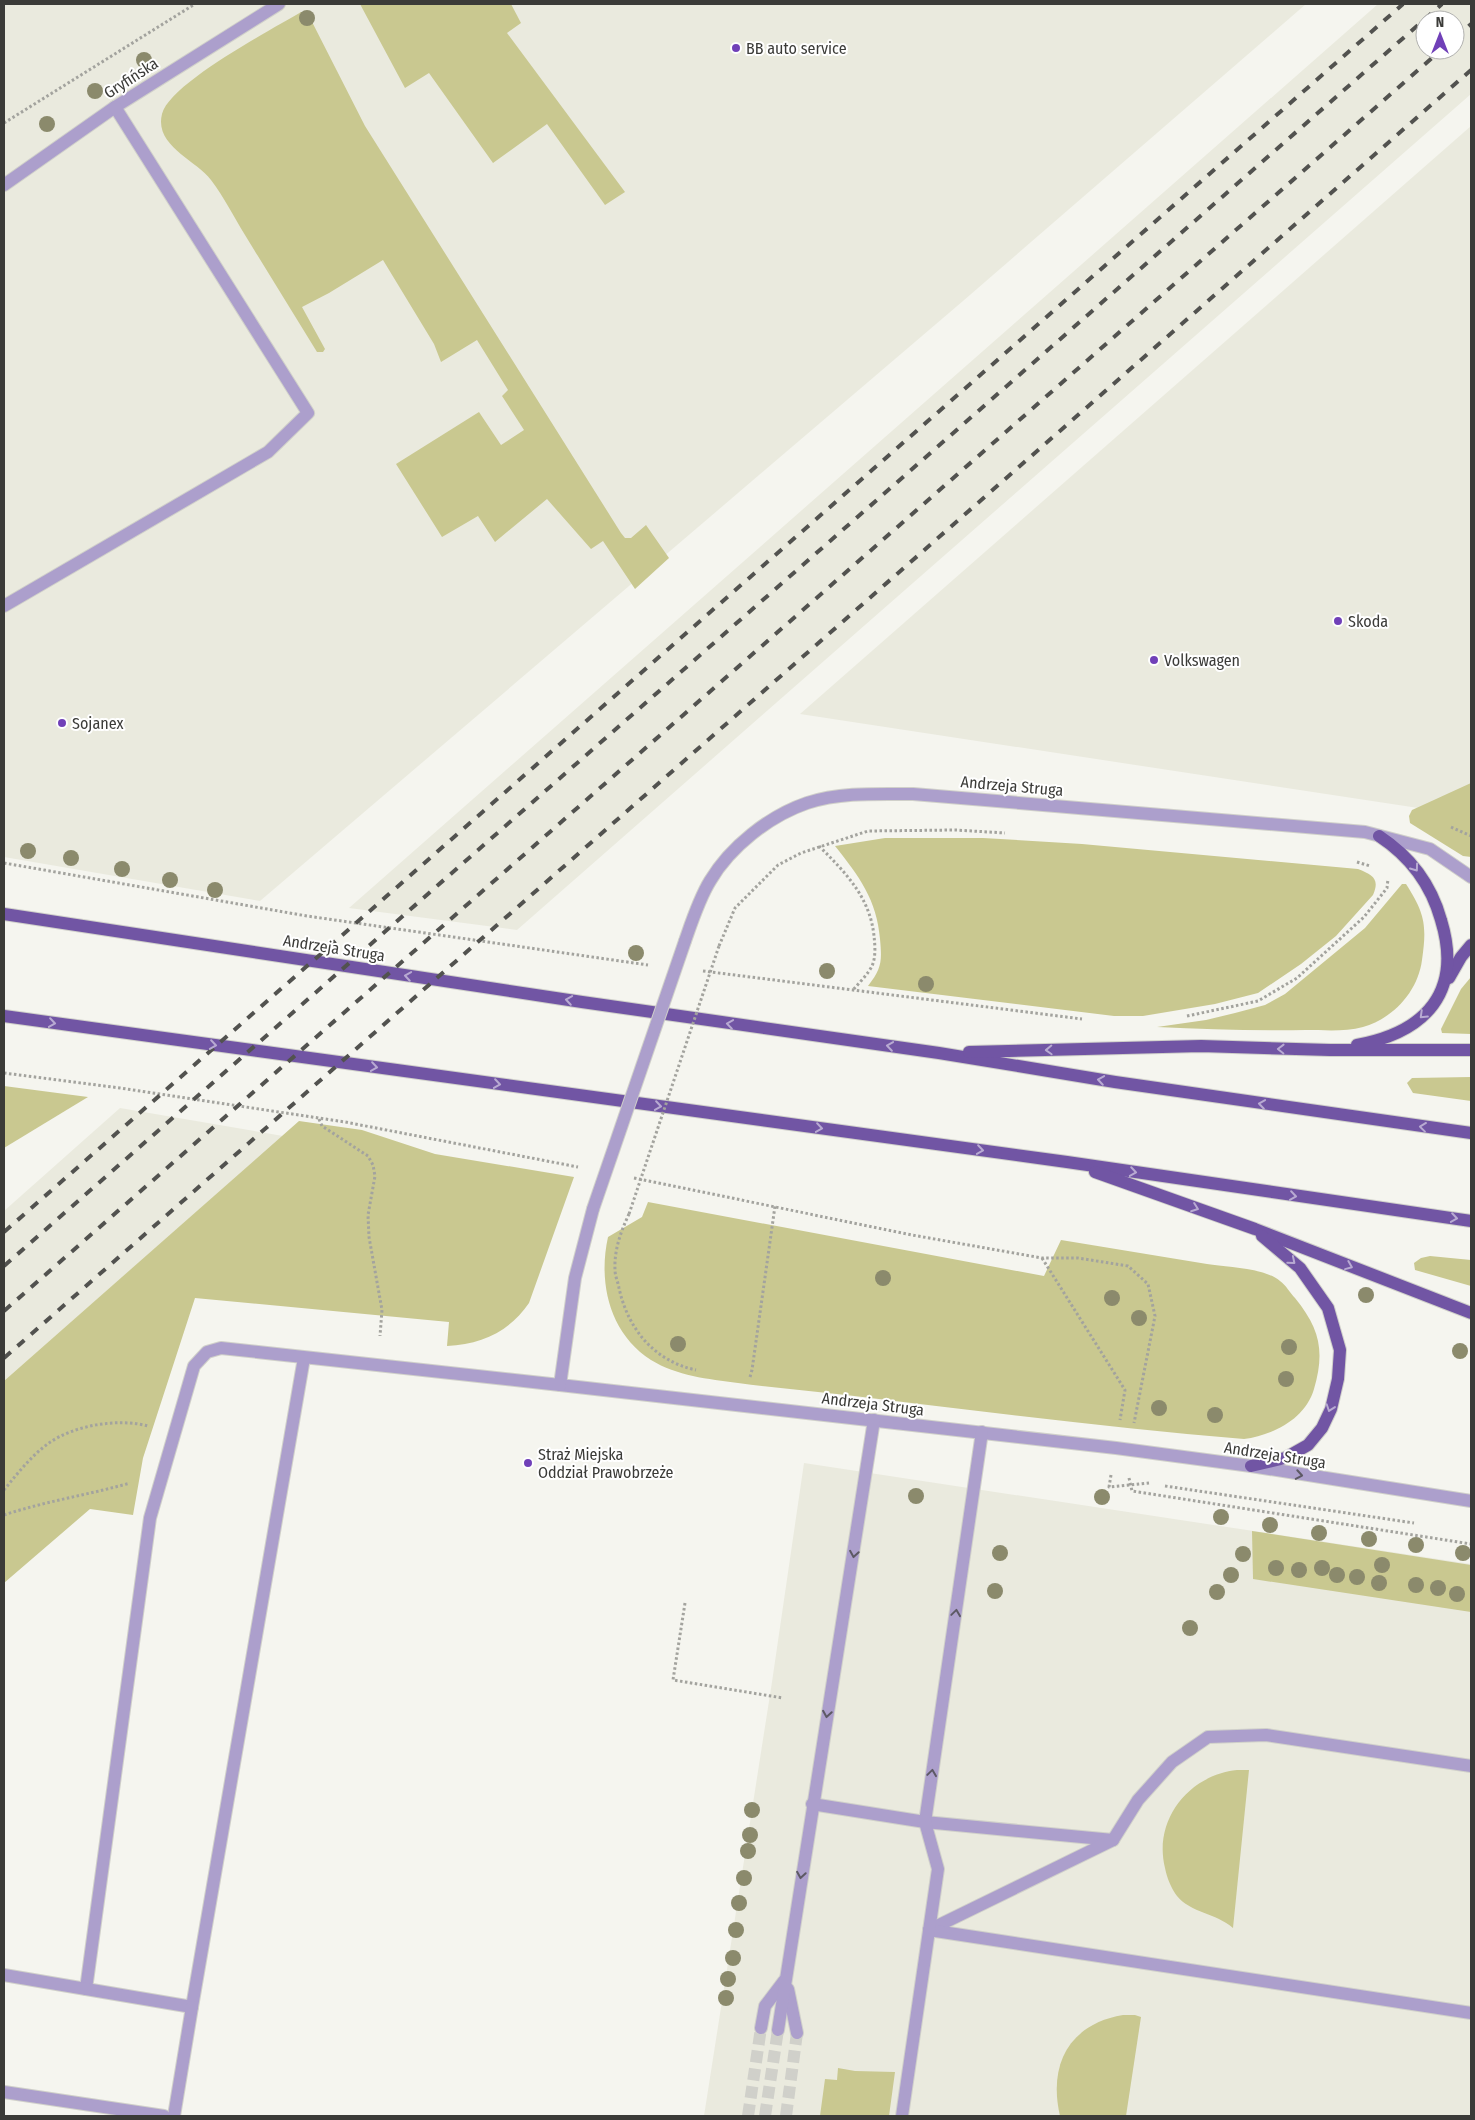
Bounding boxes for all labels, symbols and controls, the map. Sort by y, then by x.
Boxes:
north arrow [1415,10,1465,60]
text: N [1436,14,1444,31]
place label: BB auto service [746,39,847,58]
marker: BB auto service [730,42,742,54]
street label: Gryfińska [100,53,162,102]
place label: Skoda [1348,612,1388,631]
marker: Skoda [1332,615,1344,627]
place label: Volkswagen [1164,651,1240,670]
marker: Volkswagen [1148,654,1160,666]
place label: Sojanex [72,714,123,733]
marker: Sojanex [56,717,68,729]
street label: Andrzeja Struga [960,772,1064,800]
one-way arrow [1409,862,1418,872]
street label: Andrzeja Struga [282,931,386,965]
one-way arrow [404,971,412,982]
one-way arrow [564,996,573,1006]
one-way arrow [1420,1009,1429,1018]
one-way arrow [48,1017,56,1028]
one-way arrow [725,1019,734,1029]
one-way arrow [209,1039,217,1050]
one-way arrow [886,1042,895,1052]
one-way arrow [1277,1043,1285,1054]
one-way arrow [1045,1045,1052,1055]
one-way arrow [370,1061,378,1072]
one-way arrow [1097,1075,1106,1085]
one-way arrow [493,1078,501,1089]
one-way arrow [1258,1099,1266,1110]
one-way arrow [654,1100,662,1111]
one-way arrow [815,1122,823,1133]
one-way arrow [1419,1122,1427,1133]
one-way arrow [976,1144,984,1155]
one-way arrow [1128,1166,1137,1176]
one-way arrow [1289,1190,1298,1200]
one-way arrow [1191,1202,1199,1212]
one-way arrow [1450,1213,1459,1223]
one-way arrow [1286,1255,1295,1263]
one-way arrow [1344,1260,1353,1271]
street label: Andrzeja Struga [821,1388,925,1420]
one-way arrow [1326,1403,1336,1411]
street label: Andrzeja Struga [1223,1438,1327,1472]
place label: Straż Miejska Oddział Prawobrzeże [538,1445,674,1482]
marker: Straż Miejska Oddział Prawobrzeże [522,1457,534,1469]
one-way arrow [1294,1469,1303,1479]
one-way arrow [849,1550,859,1558]
one-way arrow [950,1608,960,1617]
one-way arrow [822,1711,833,1719]
one-way arrow [927,1769,937,1778]
one-way arrow [797,1870,807,1879]

